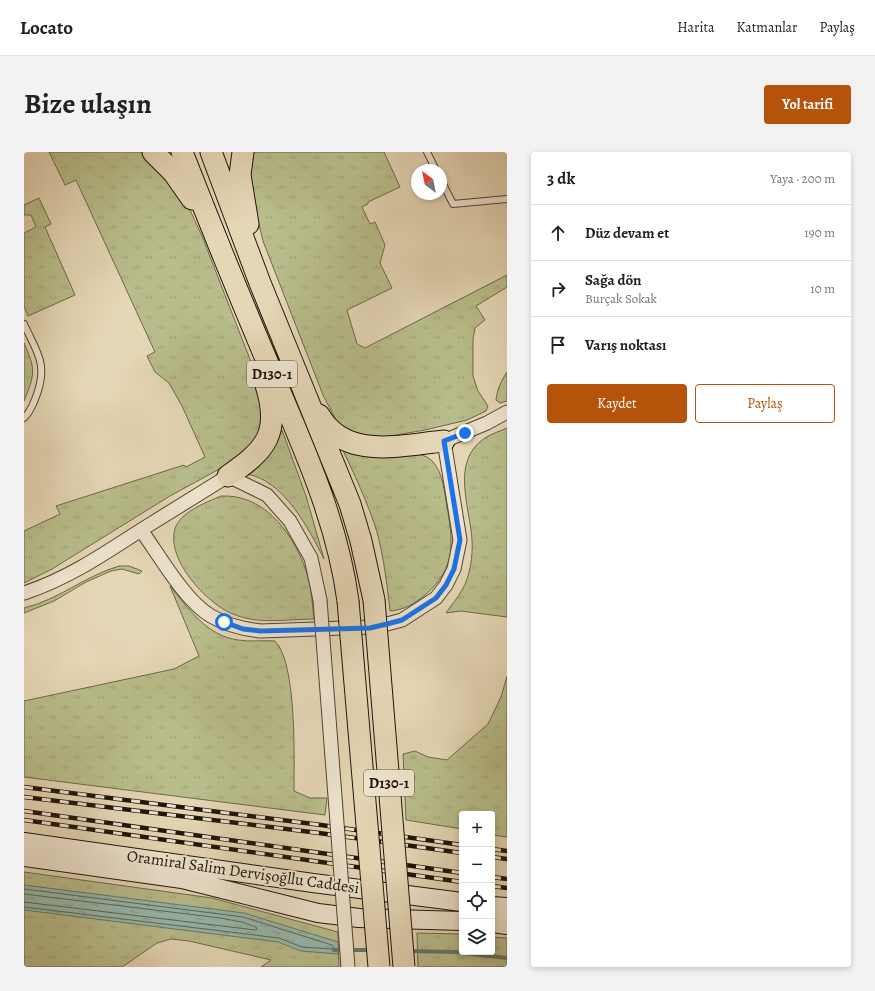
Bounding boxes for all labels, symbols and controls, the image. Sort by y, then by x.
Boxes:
text: Locato [20,15,73,41]
text: Harita [677,18,715,37]
text: Katmanlar [737,18,797,37]
text: Paylaş [819,18,855,37]
text: Bize ulaşın [24,85,152,123]
button: Yol tarifi [764,85,851,124]
north arrow [411,164,447,200]
text: 3 dk [547,167,575,190]
text: Yaya · 200 m [770,170,835,187]
icon: ahead [547,222,569,244]
text: Düz devam et [585,223,669,243]
text: 190 m [804,224,835,241]
text: Sağa dön [585,270,641,290]
icon: right [547,278,569,300]
text: 10 m [810,280,835,297]
text: Burçak Sokak [585,290,657,307]
icon: arrive [547,334,569,356]
text: Varış noktası [585,335,666,355]
road number: D130-1 [247,361,297,387]
button: Kaydet [547,384,687,423]
button: Paylaş [695,384,835,423]
route end [456,424,474,442]
route start [215,613,233,631]
road number: D130-1 [364,770,414,796]
map controls [459,811,495,955]
button: + [459,811,495,847]
street label: Oramiral Salim Dervişoğllu Caddesi [125,845,361,899]
button: − [459,847,495,883]
button: locate [459,883,495,919]
button: layers [459,919,495,955]

